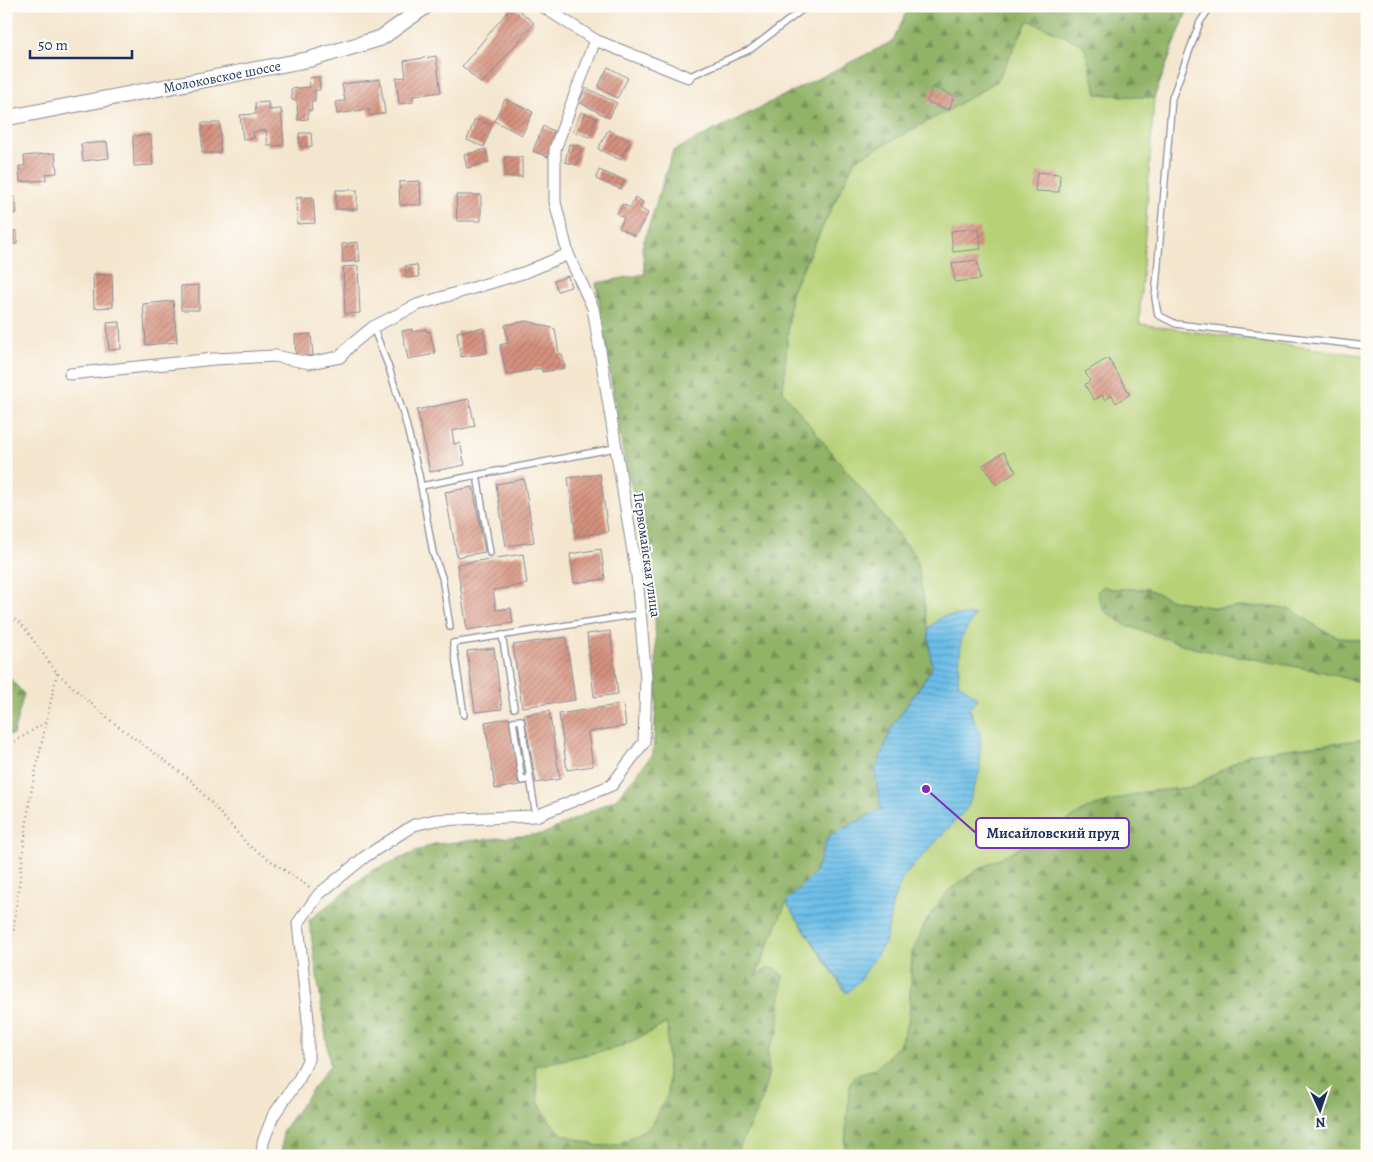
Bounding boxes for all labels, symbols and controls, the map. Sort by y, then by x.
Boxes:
scale bar [30,28,132,60]
text: 50 m [38,35,68,55]
street label: Молоковское шоссе [162,56,282,98]
street label: Первомайская улица [629,491,665,619]
callout: Мисайловский пруд [976,818,1129,848]
text: Мисайловский пруд [987,823,1120,843]
north arrow [1296,1084,1346,1134]
text: N [1315,1113,1326,1132]

